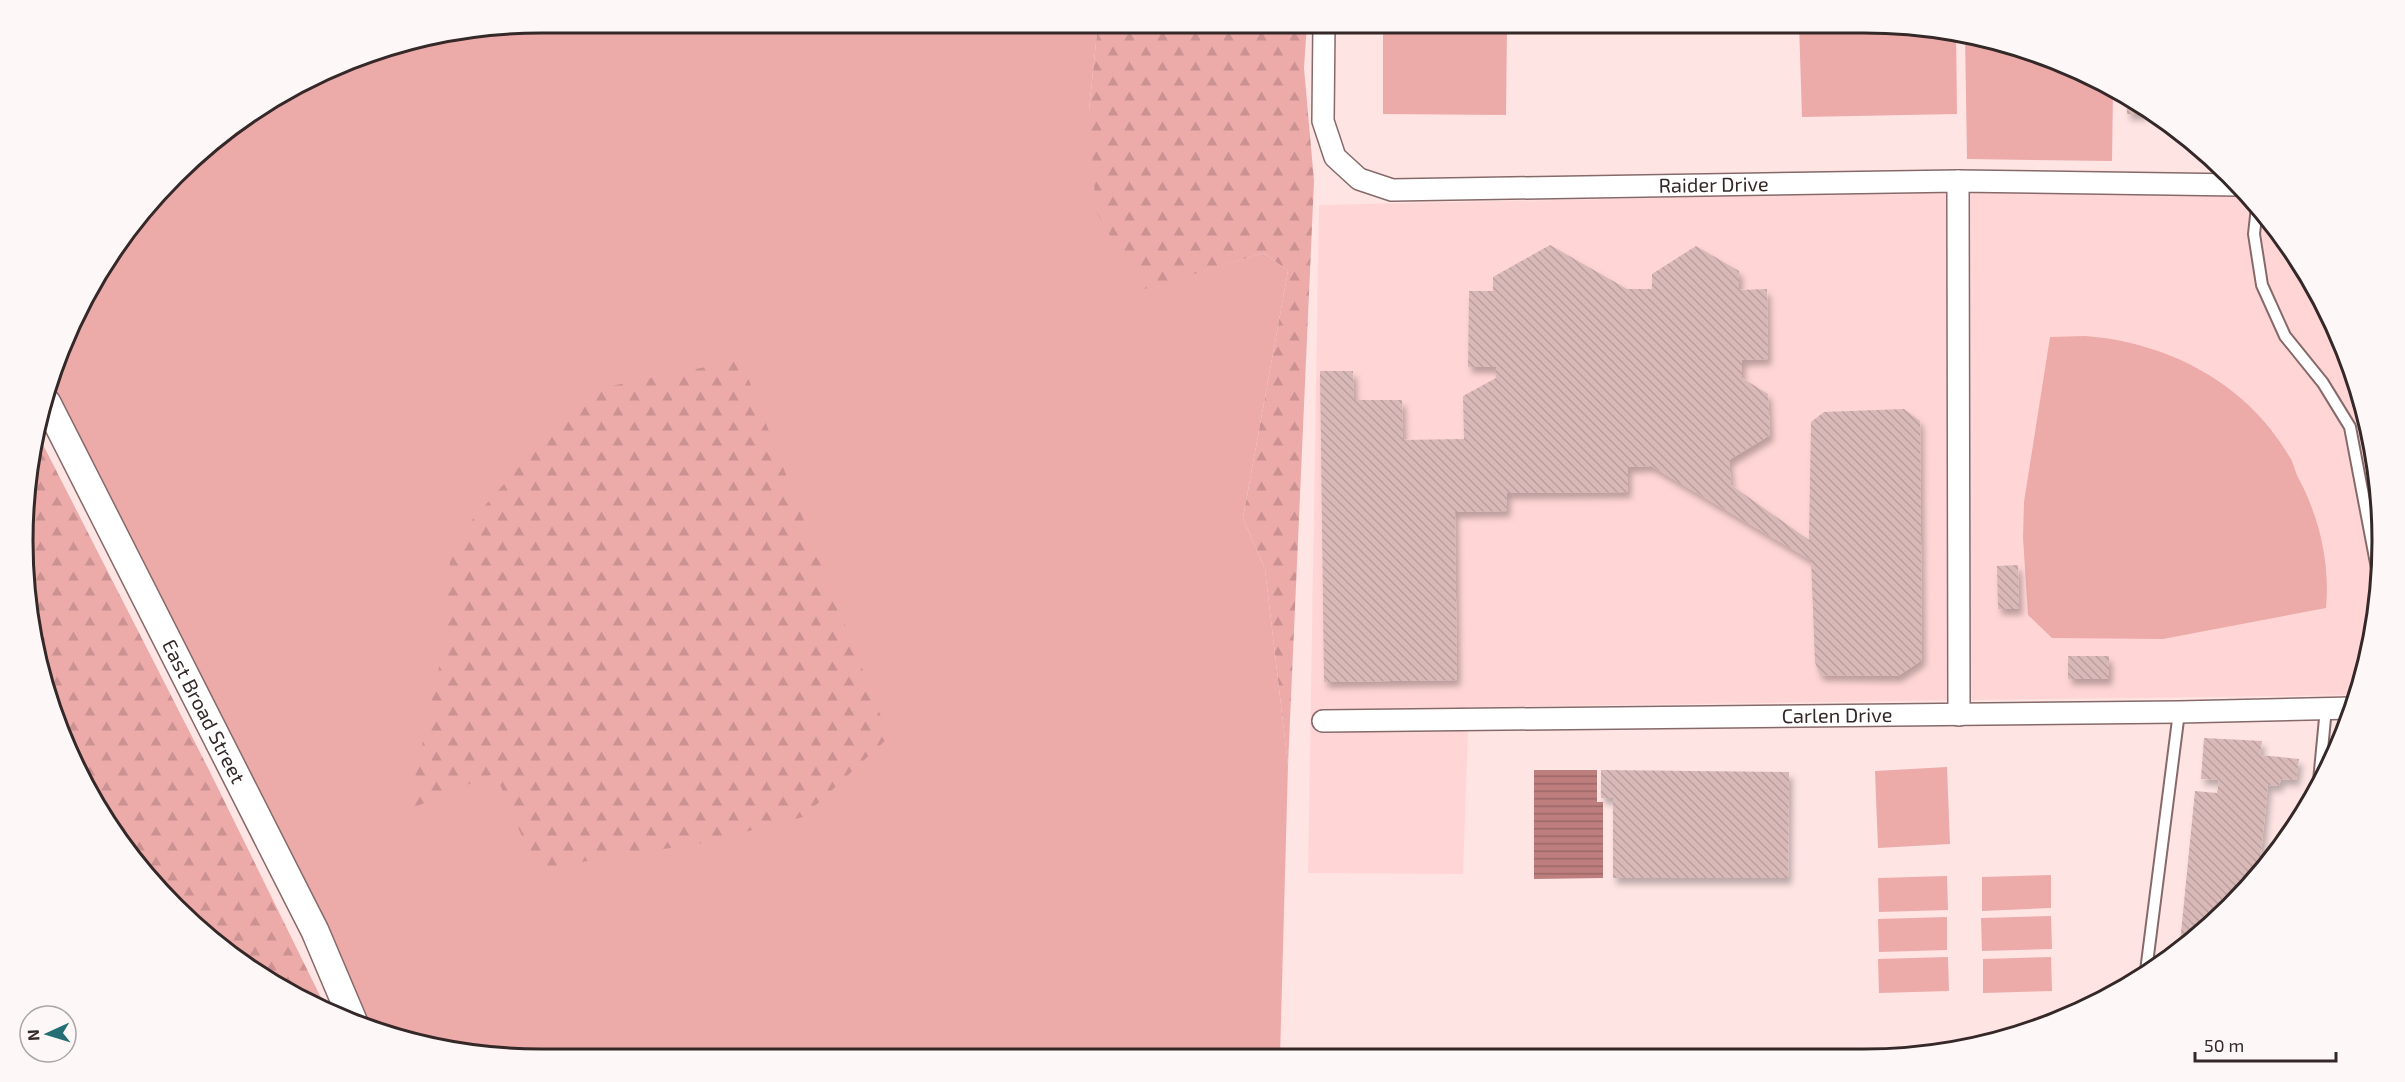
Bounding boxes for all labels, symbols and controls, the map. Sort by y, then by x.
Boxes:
street label: Raider Drive [1658,171,1769,197]
street label: East Broad Street [158,635,251,788]
street label: Carlen Drive [1781,702,1892,727]
north arrow [18,1004,78,1064]
scale bar [2195,1025,2336,1063]
text: N [23,1029,42,1042]
text: 50 m [2204,1034,2244,1056]

